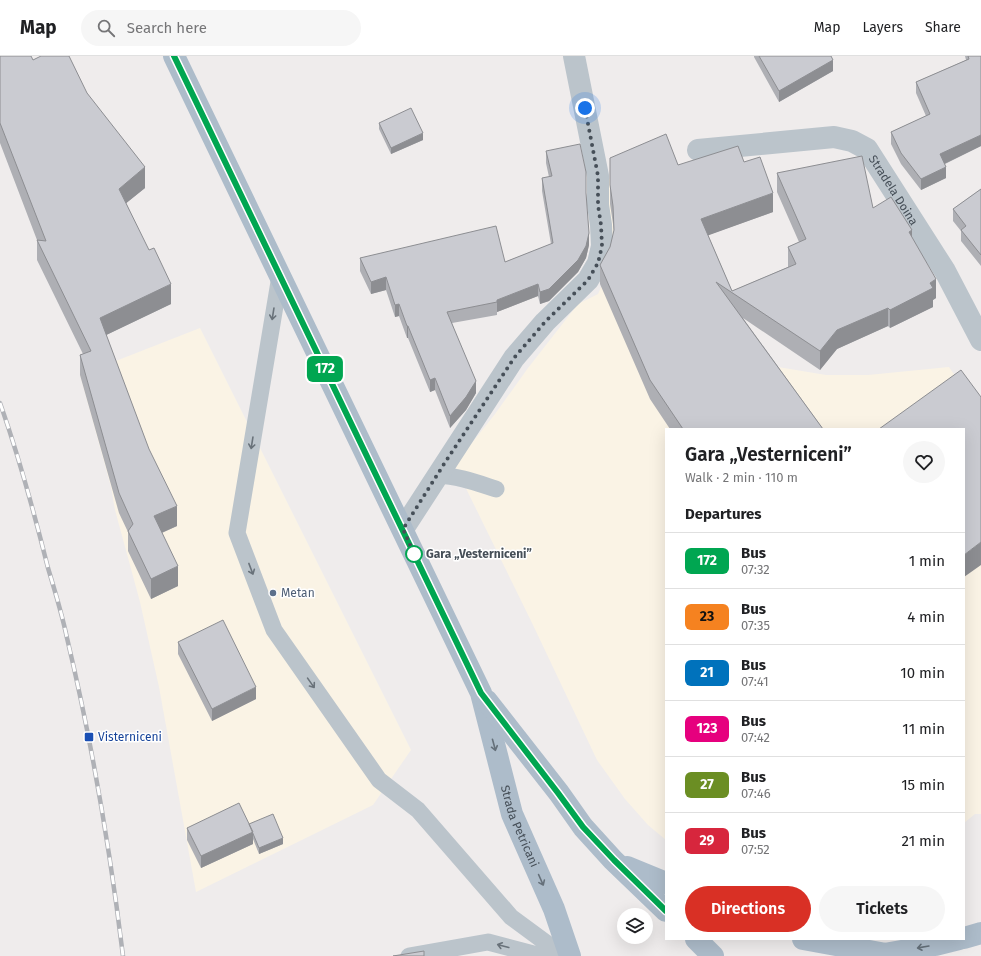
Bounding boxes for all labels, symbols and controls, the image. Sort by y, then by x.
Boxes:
search box [81,10,361,46]
text: Map [20,16,57,39]
icon: search [95,17,117,39]
text: Search here [127,19,207,37]
text: Map [814,19,840,36]
text: Layers [862,19,903,36]
text: Share [925,19,961,36]
your location [575,98,595,118]
street label: Stradela Doina [866,153,921,228]
one-way arrow [269,308,277,321]
line badge: 172 [302,356,348,382]
text: 172 [315,360,335,377]
one-way arrow [248,436,256,449]
button: heart [903,441,945,483]
text: Gara „Vesterniceni” [685,443,852,466]
text: Walk · 2 min · 110 m [685,470,798,485]
text: Departures [685,505,762,523]
text: Bus [741,544,766,562]
marker: Gara „Vesterniceni” [405,545,423,563]
place label: Gara „Vesterniceni” [426,547,532,561]
text: 172 [697,552,717,569]
text: 1 min [909,552,945,570]
text: 07:32 [741,562,770,577]
one-way arrow [248,563,256,575]
place label: Metan [281,586,315,600]
marker: Metan [268,588,278,598]
text: Bus [741,600,766,618]
text: 23 [700,608,714,625]
text: 4 min [907,608,945,626]
text: 07:35 [741,618,770,633]
text: Bus [741,656,766,674]
text: 21 [700,664,714,681]
text: 10 min [900,664,945,682]
text: 07:41 [741,674,769,689]
one-way arrow [307,677,316,688]
text: Bus [741,712,766,730]
text: 123 [697,720,717,737]
text: 11 min [902,720,945,738]
place label: Visterniceni [98,730,162,744]
text: 07:42 [741,730,770,745]
marker: Visterniceni [83,731,95,743]
one-way arrow [491,738,499,751]
text: Bus [741,768,766,786]
text: 27 [700,776,714,793]
text: 15 min [901,776,945,794]
street label: Strada Petricani [498,784,542,869]
text: 07:46 [741,786,771,801]
text: Bus [741,824,766,842]
text: 29 [700,832,714,849]
text: 21 min [902,832,945,850]
text: 07:52 [741,842,770,857]
one-way arrow [538,874,546,886]
button: Directions [685,886,811,932]
button: Tickets [819,886,945,932]
map controls [617,908,653,944]
button: layers [617,908,653,944]
one-way arrow [497,942,510,949]
one-way arrow [916,943,929,951]

